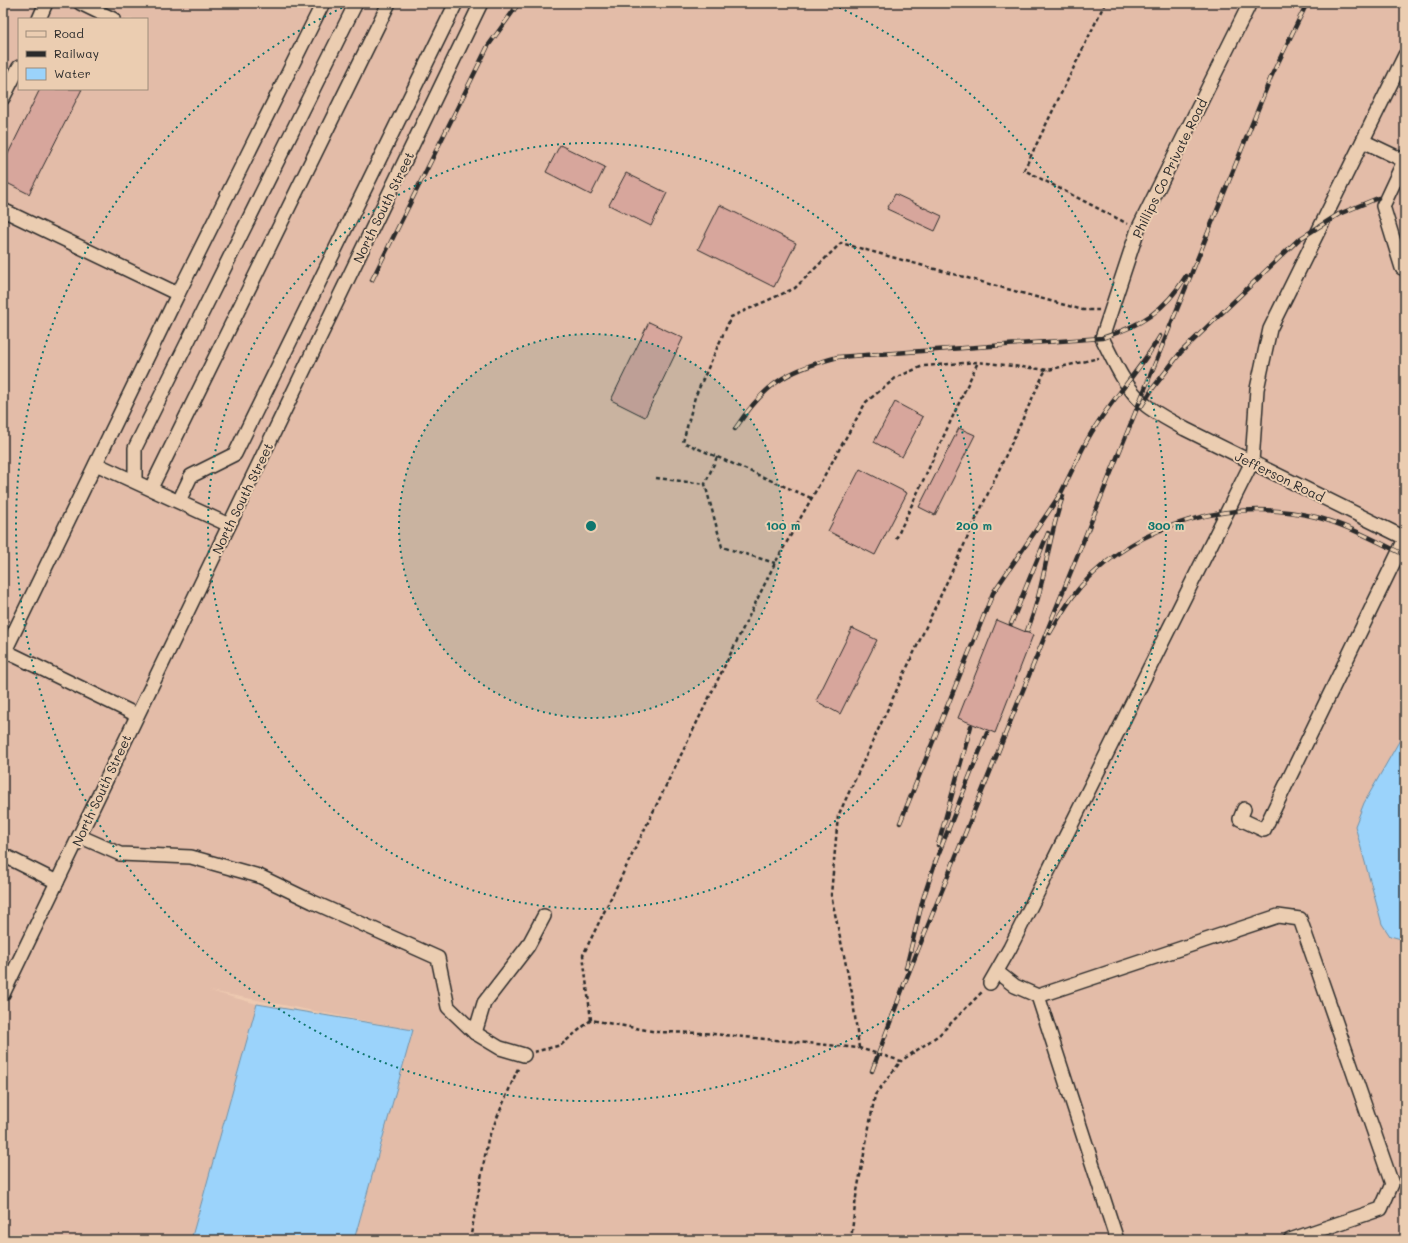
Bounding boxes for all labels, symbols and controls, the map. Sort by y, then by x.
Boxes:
legend [18,18,148,90]
text: Road [54,25,84,41]
text: Railway [54,45,99,61]
text: Water [54,65,91,81]
street label: Phillips Co Private Road [1128,95,1210,241]
street label: North South Street [349,148,417,265]
street label: North South Street [208,439,276,556]
street label: Jefferson Road [1232,447,1328,505]
text: 100 m [766,517,800,533]
text: 200 m [956,517,992,533]
text: 300 m [1148,517,1184,533]
centre of rings [584,519,598,533]
street label: North South Street [68,731,135,849]

